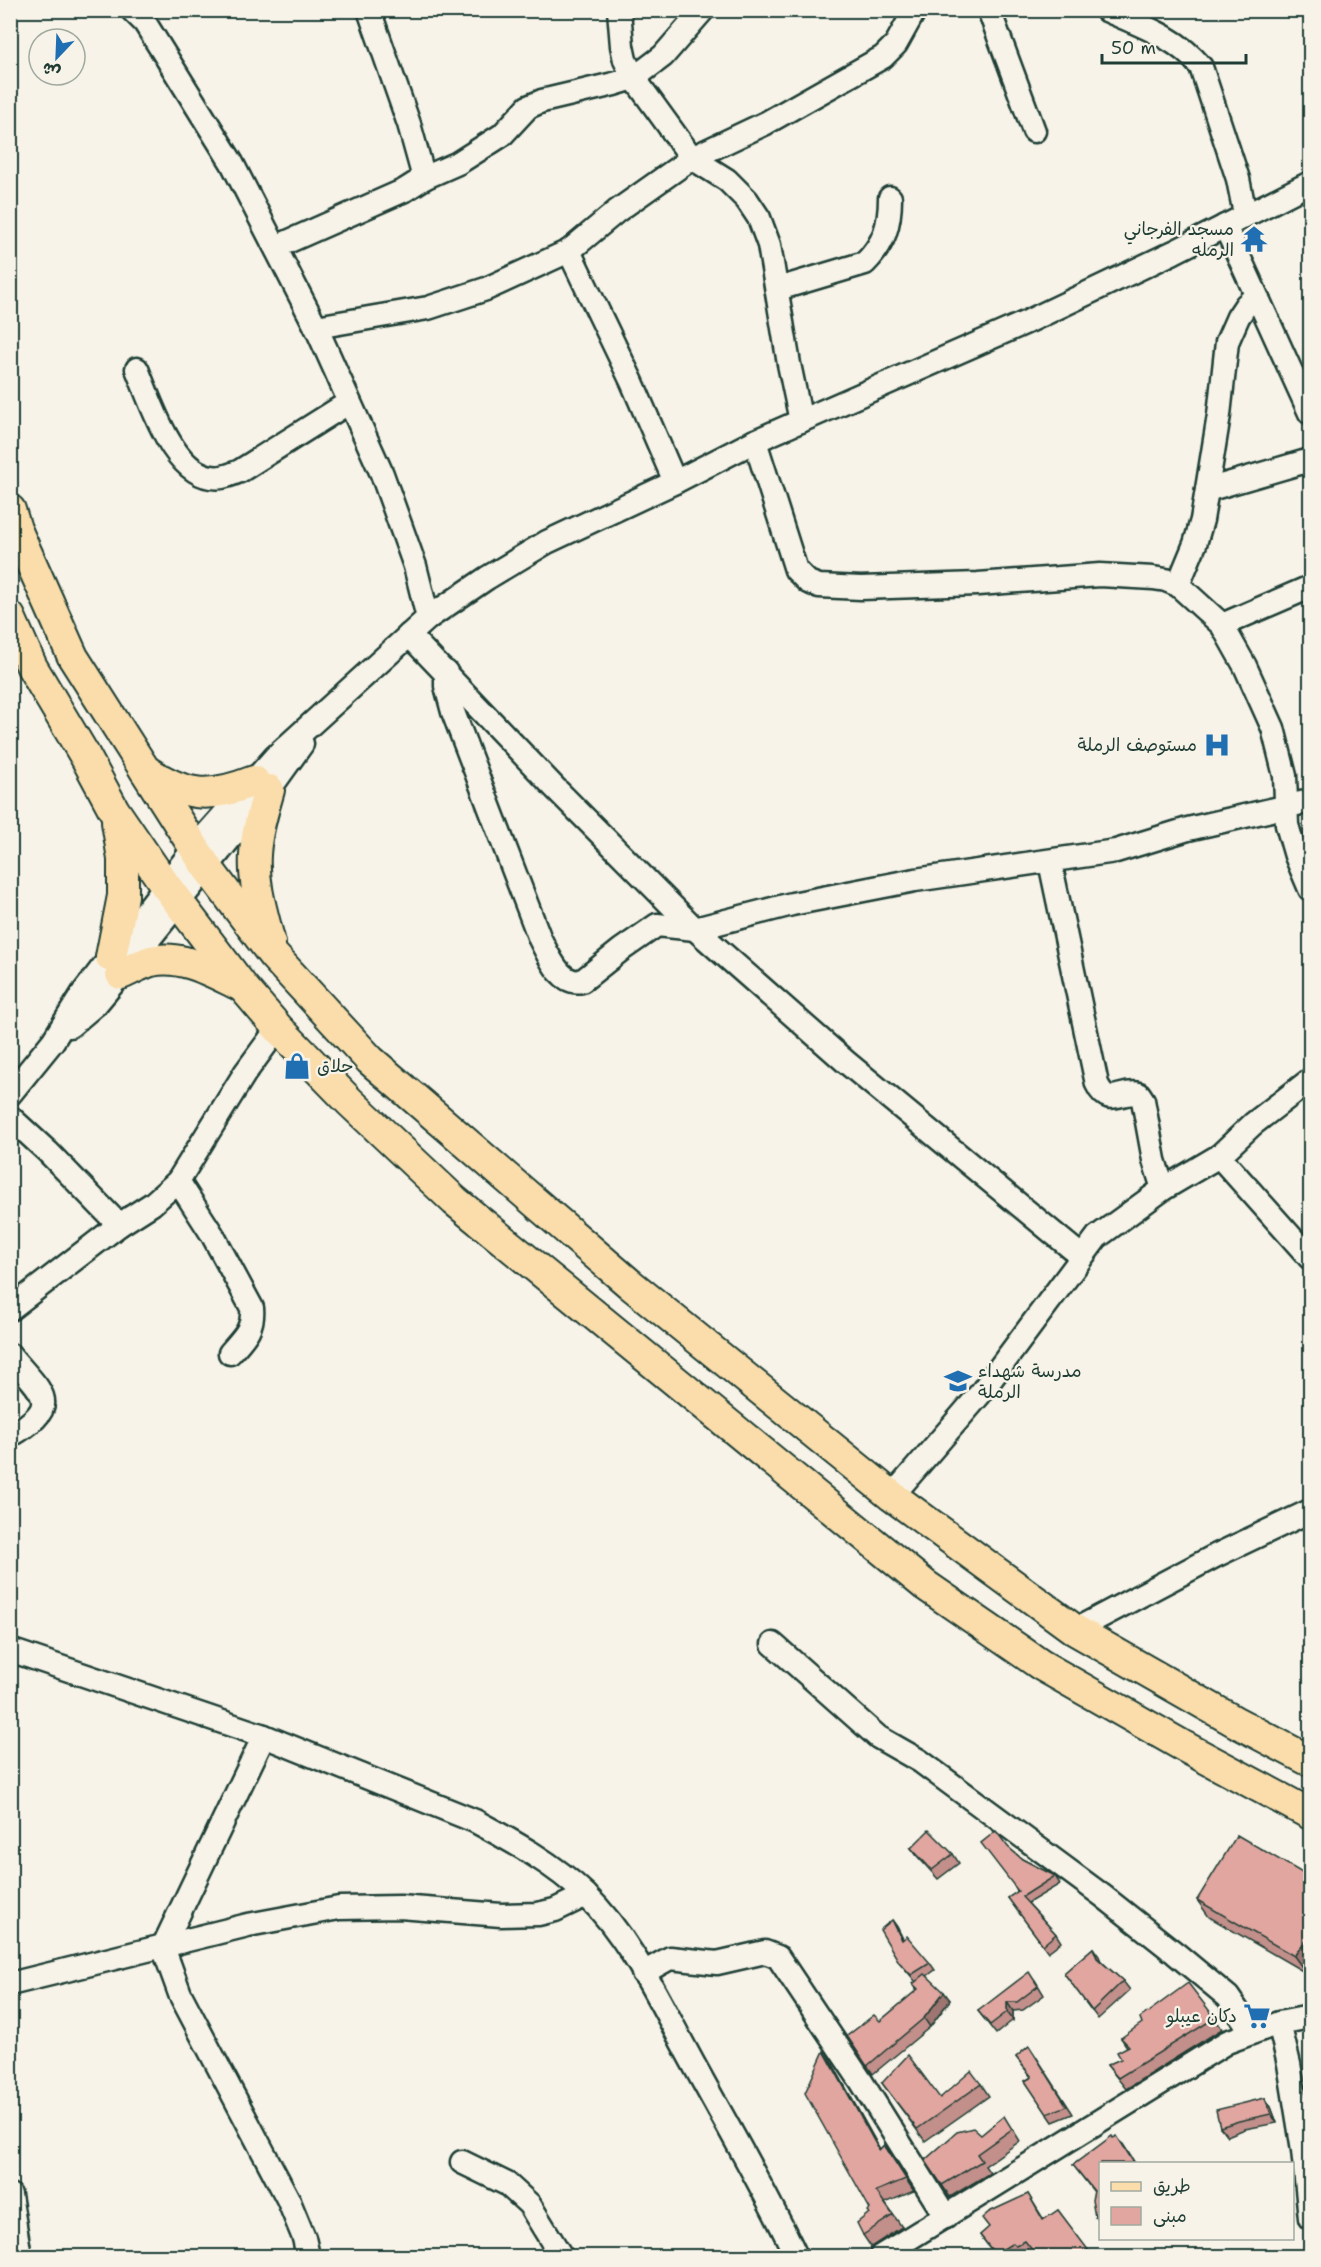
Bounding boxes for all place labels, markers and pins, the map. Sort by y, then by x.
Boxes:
place label: مسجد الفرجاني الرمله [1124,217,1234,262]
temple icon: مسجد الفرجاني الرمله [1239,224,1269,254]
hospital icon: مستوصف الرملة [1202,730,1232,760]
place label: مستوصف الرملة [1078,733,1197,757]
shop icon: حلاق [282,1051,312,1081]
place label: حلاق [317,1054,353,1078]
place label: مدرسة شهداء الرملة [978,1359,1082,1404]
school or university icon: مدرسة شهداء الرملة [943,1366,973,1396]
supermarket icon: دكان عيبلو [1242,2001,1272,2031]
place label: دكان عيبلو [1165,2004,1237,2028]

